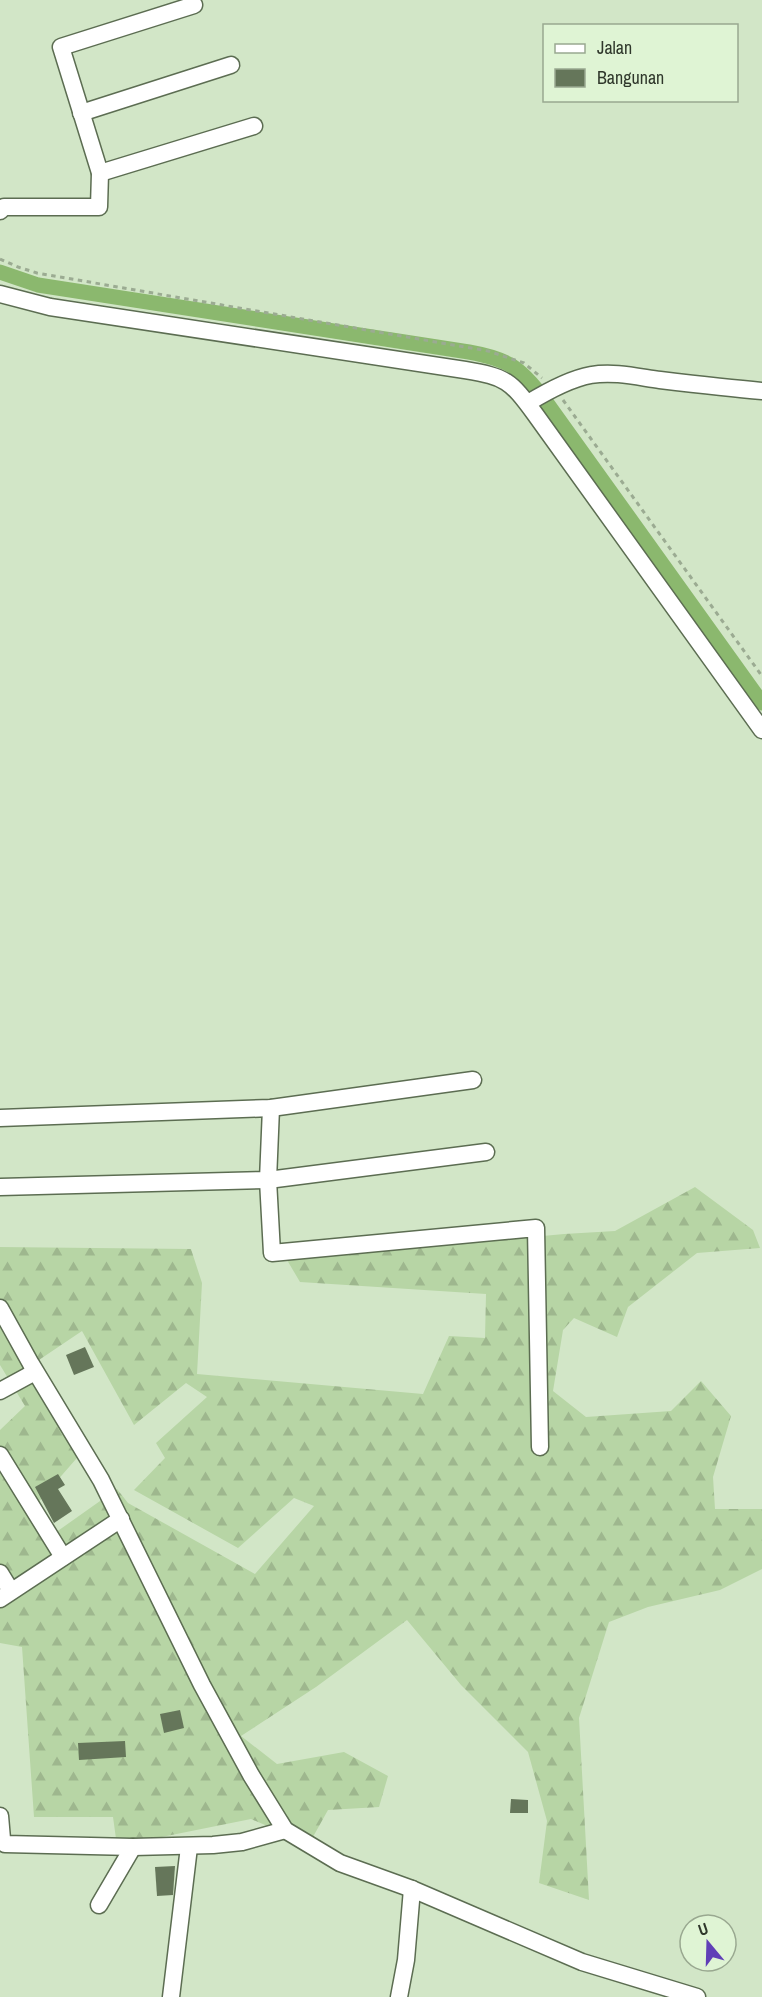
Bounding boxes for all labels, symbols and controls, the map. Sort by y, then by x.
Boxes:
legend [543,24,738,102]
text: Jalan [597,35,632,60]
text: Bangunan [597,65,664,90]
north arrow [678,1913,738,1973]
text: U [695,1917,711,1941]

